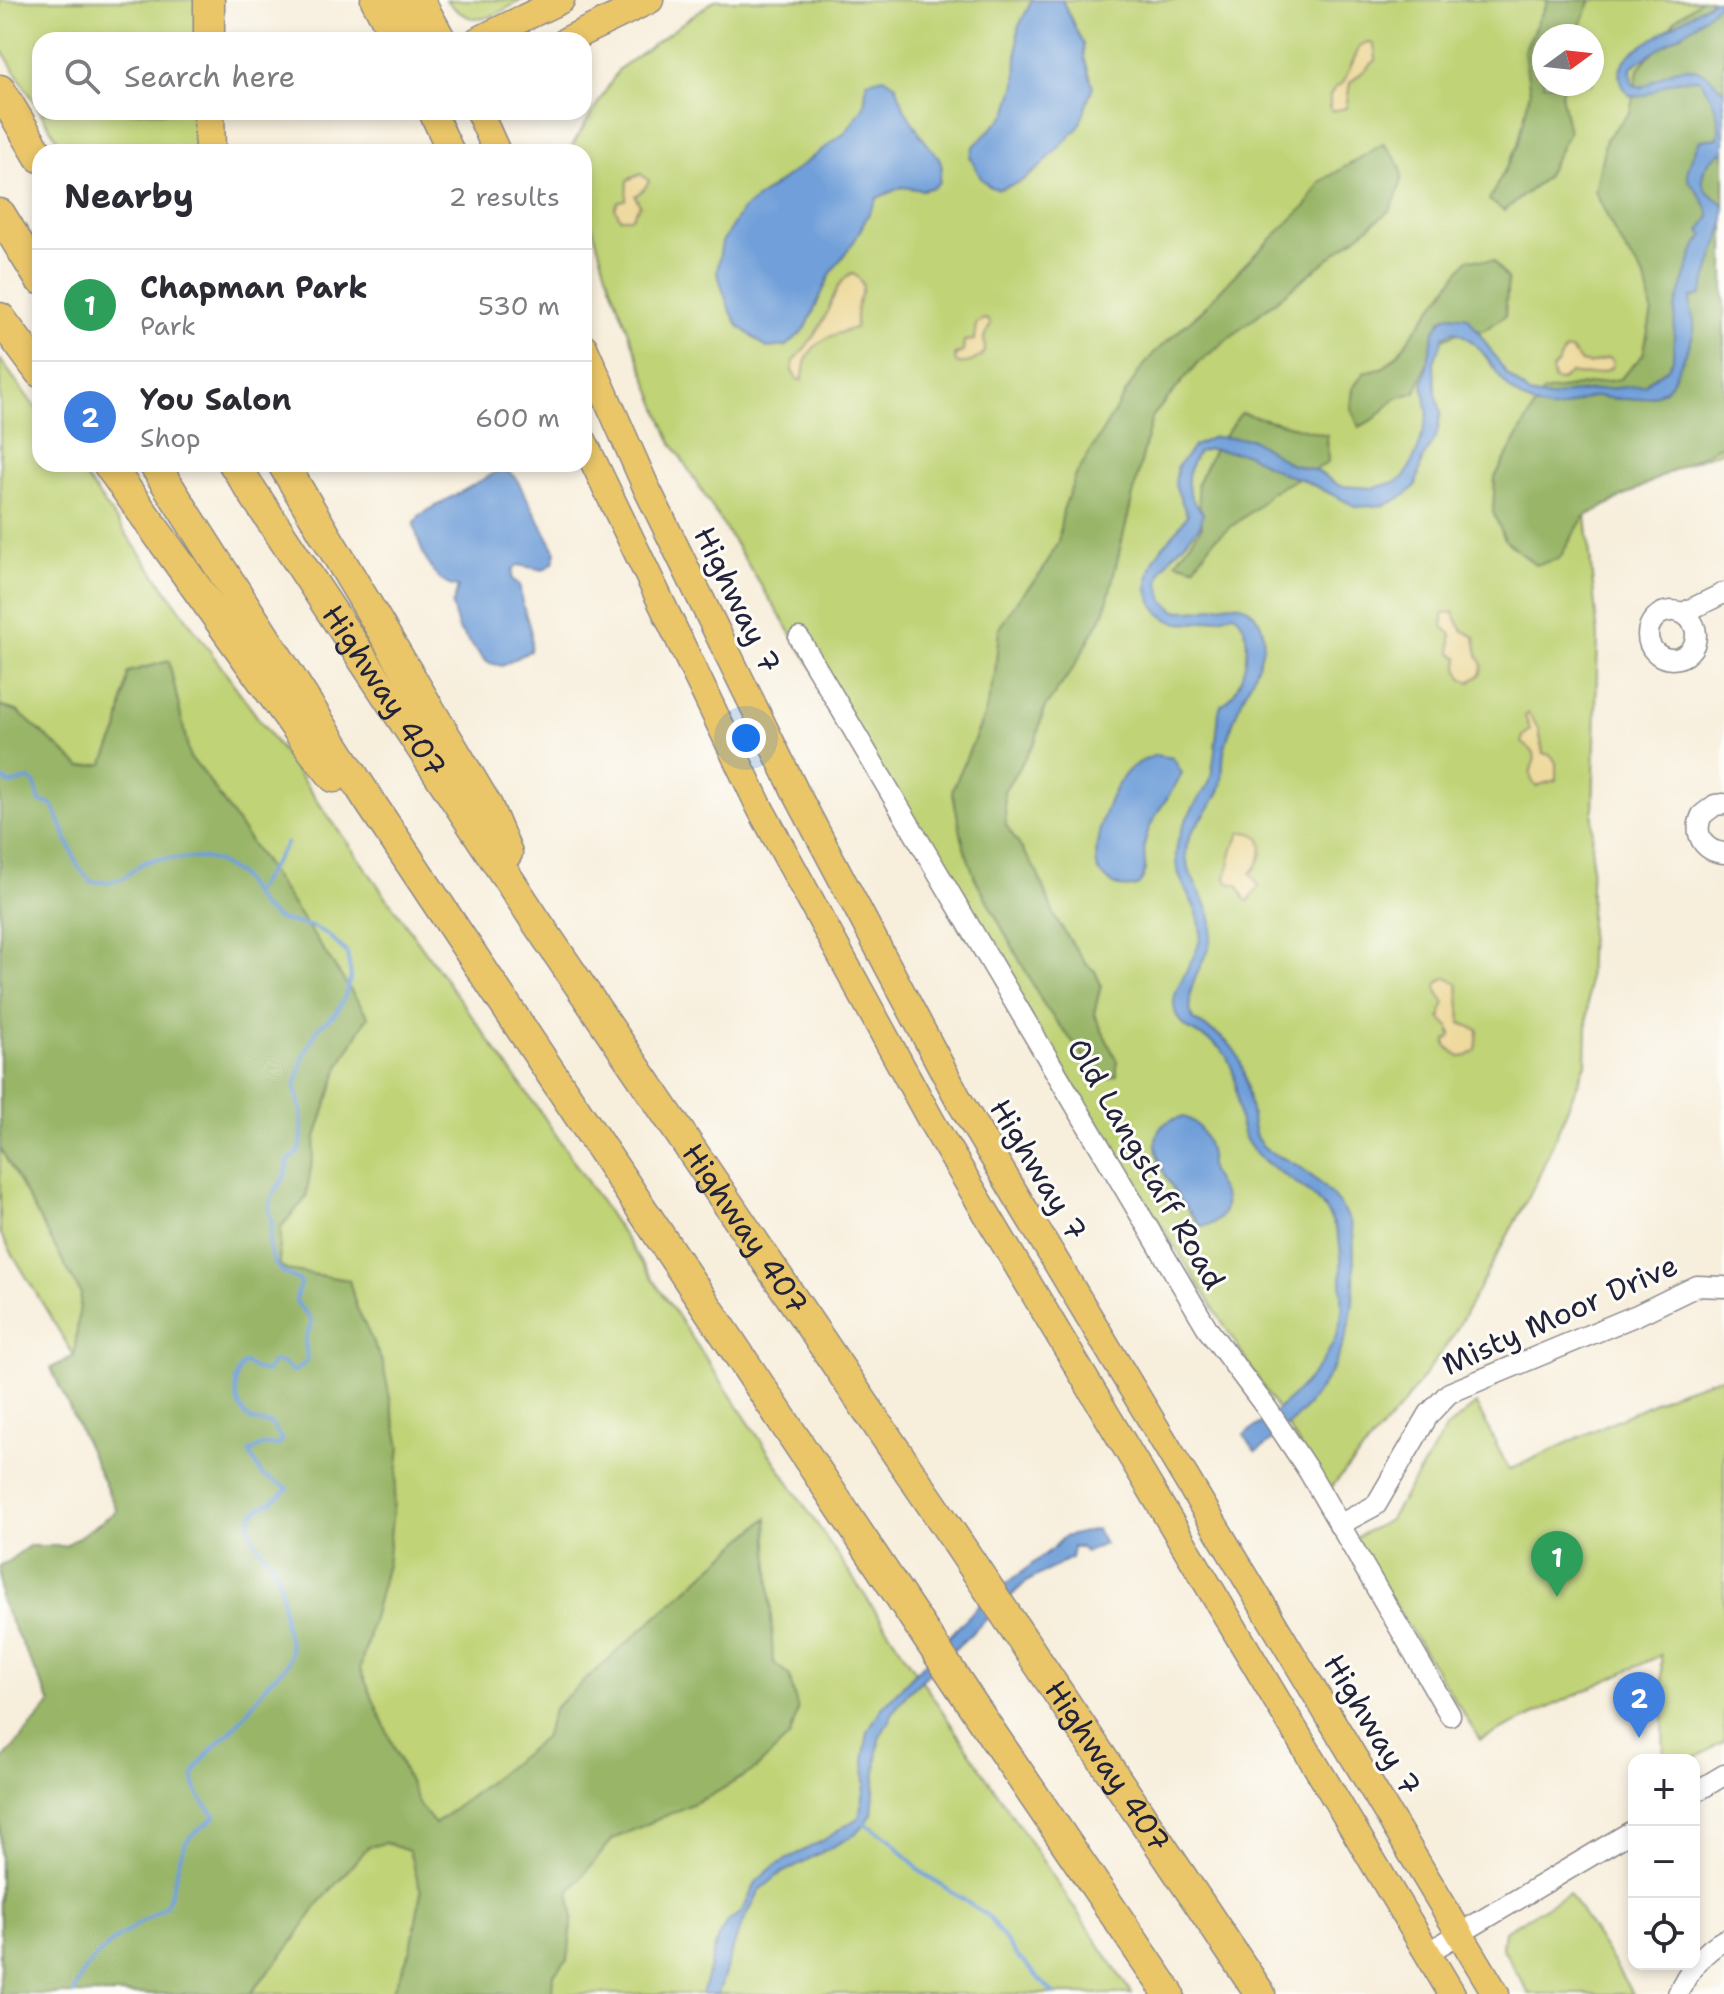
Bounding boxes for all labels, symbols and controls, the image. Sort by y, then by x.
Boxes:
north arrow [1532,24,1604,96]
search box [32,32,592,120]
icon: search [60,54,104,98]
text: Search here [124,56,295,97]
text: Nearby [64,173,194,219]
text: 2 results [448,179,560,214]
text: Chapman Park [140,267,368,308]
text: 1 [84,288,96,323]
text: 530 m [478,288,560,323]
text: Park [140,308,196,343]
text: You Salon [140,379,291,420]
text: 2 [81,400,99,435]
text: 600 m [475,400,560,435]
text: Shop [140,420,201,455]
street label: Highway 7 [684,520,791,680]
street label: Highway 407 [313,597,456,785]
your location [726,718,766,758]
street label: Old Langstaff Road [1058,1031,1235,1297]
street label: Highway 7 [980,1091,1097,1248]
street label: Highway 407 [673,1135,818,1322]
street label: Misty Moor Drive [1436,1244,1684,1385]
pin: 1 [1531,1531,1583,1597]
street label: Highway 7 [1314,1646,1431,1803]
street label: Highway 407 [1036,1672,1180,1860]
pin: 2 [1613,1672,1665,1738]
map controls [1628,1754,1700,1970]
button: + [1628,1754,1700,1826]
button: − [1628,1826,1700,1898]
button: locate [1628,1898,1700,1970]

